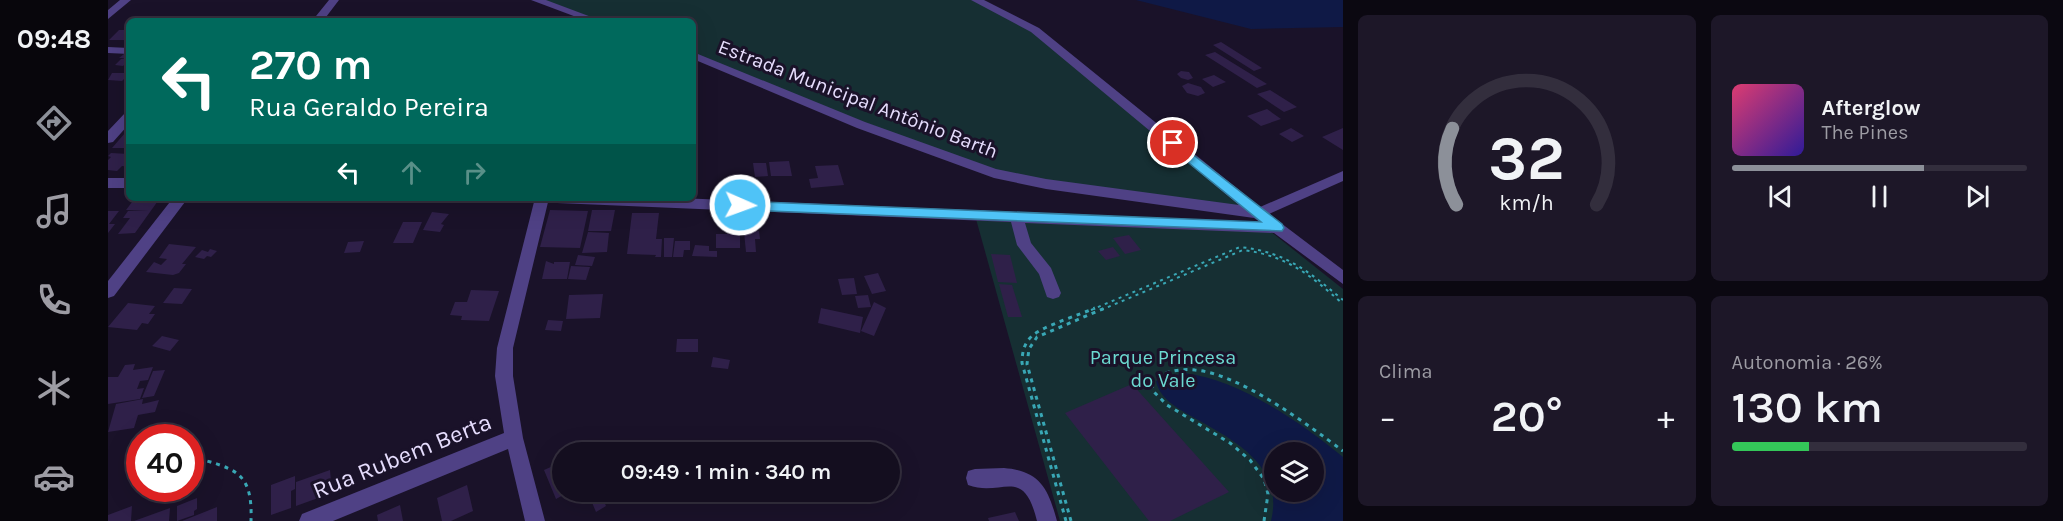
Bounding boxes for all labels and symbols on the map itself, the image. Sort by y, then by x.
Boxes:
street label: Estrada Municipal Antônio Barth [715,35,1001,163]
pin [1147,117,1198,168]
position arrow [708,173,772,237]
park label: Parque Princesa do Vale [1090,346,1236,392]
street label: Rua Rubem Berta [309,407,495,505]
speed limit sign: 40 [126,424,204,502]

